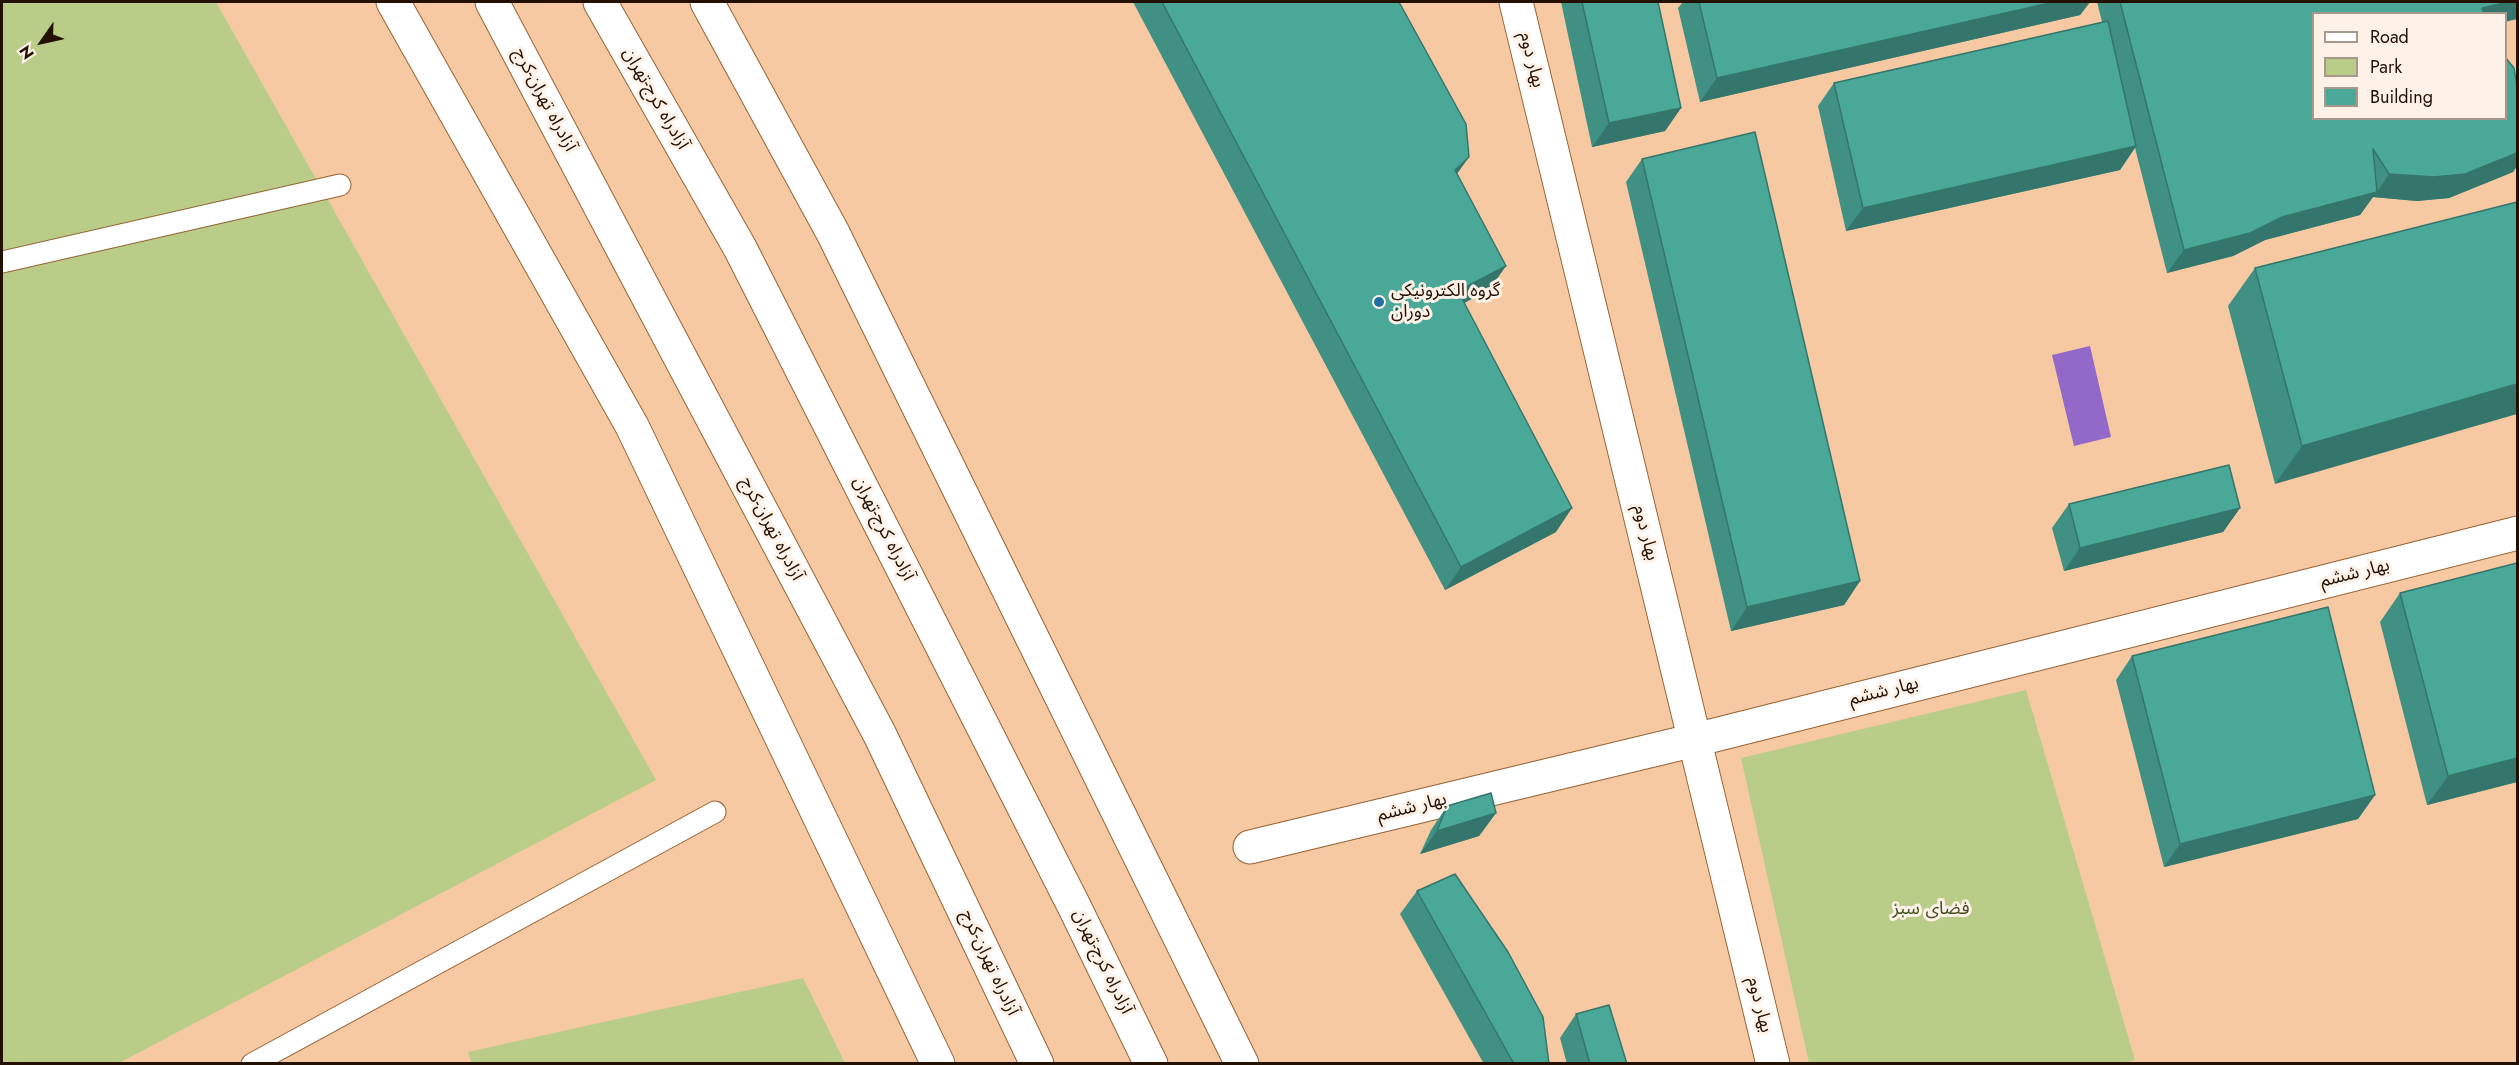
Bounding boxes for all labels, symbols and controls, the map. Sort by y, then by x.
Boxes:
north arrow [12,12,72,72]
legend [2312,12,2507,120]
text: Road [2370,24,2409,50]
street label: بهار دوم [1514,30,1548,90]
text: N [14,41,40,64]
street label: آزادراه کرج-تهران [617,44,693,154]
street label: آزادراه تهران-کرج [508,45,580,155]
text: Park [2370,54,2402,80]
text: Building [2370,84,2433,110]
place label: گروه الکترونیکی دوران [1391,281,1500,324]
marker: گروه الکترونیکی دوران [1372,295,1386,309]
street label: آزادراه کرج-تهران [847,473,919,585]
street label: آزادراه تهران-کرج [735,474,807,584]
street label: بهار دوم [1628,503,1662,563]
street label: بهار ششم [2318,555,2392,593]
street label: بهار ششم [1847,673,1921,711]
street label: بهار ششم [1375,789,1449,827]
park label: فضای سبز [1893,899,1969,921]
street label: آزادراه کرج-تهران [1067,906,1137,1018]
street label: آزادراه تهران-کرج [955,907,1023,1019]
street label: بهار دوم [1742,975,1776,1035]

